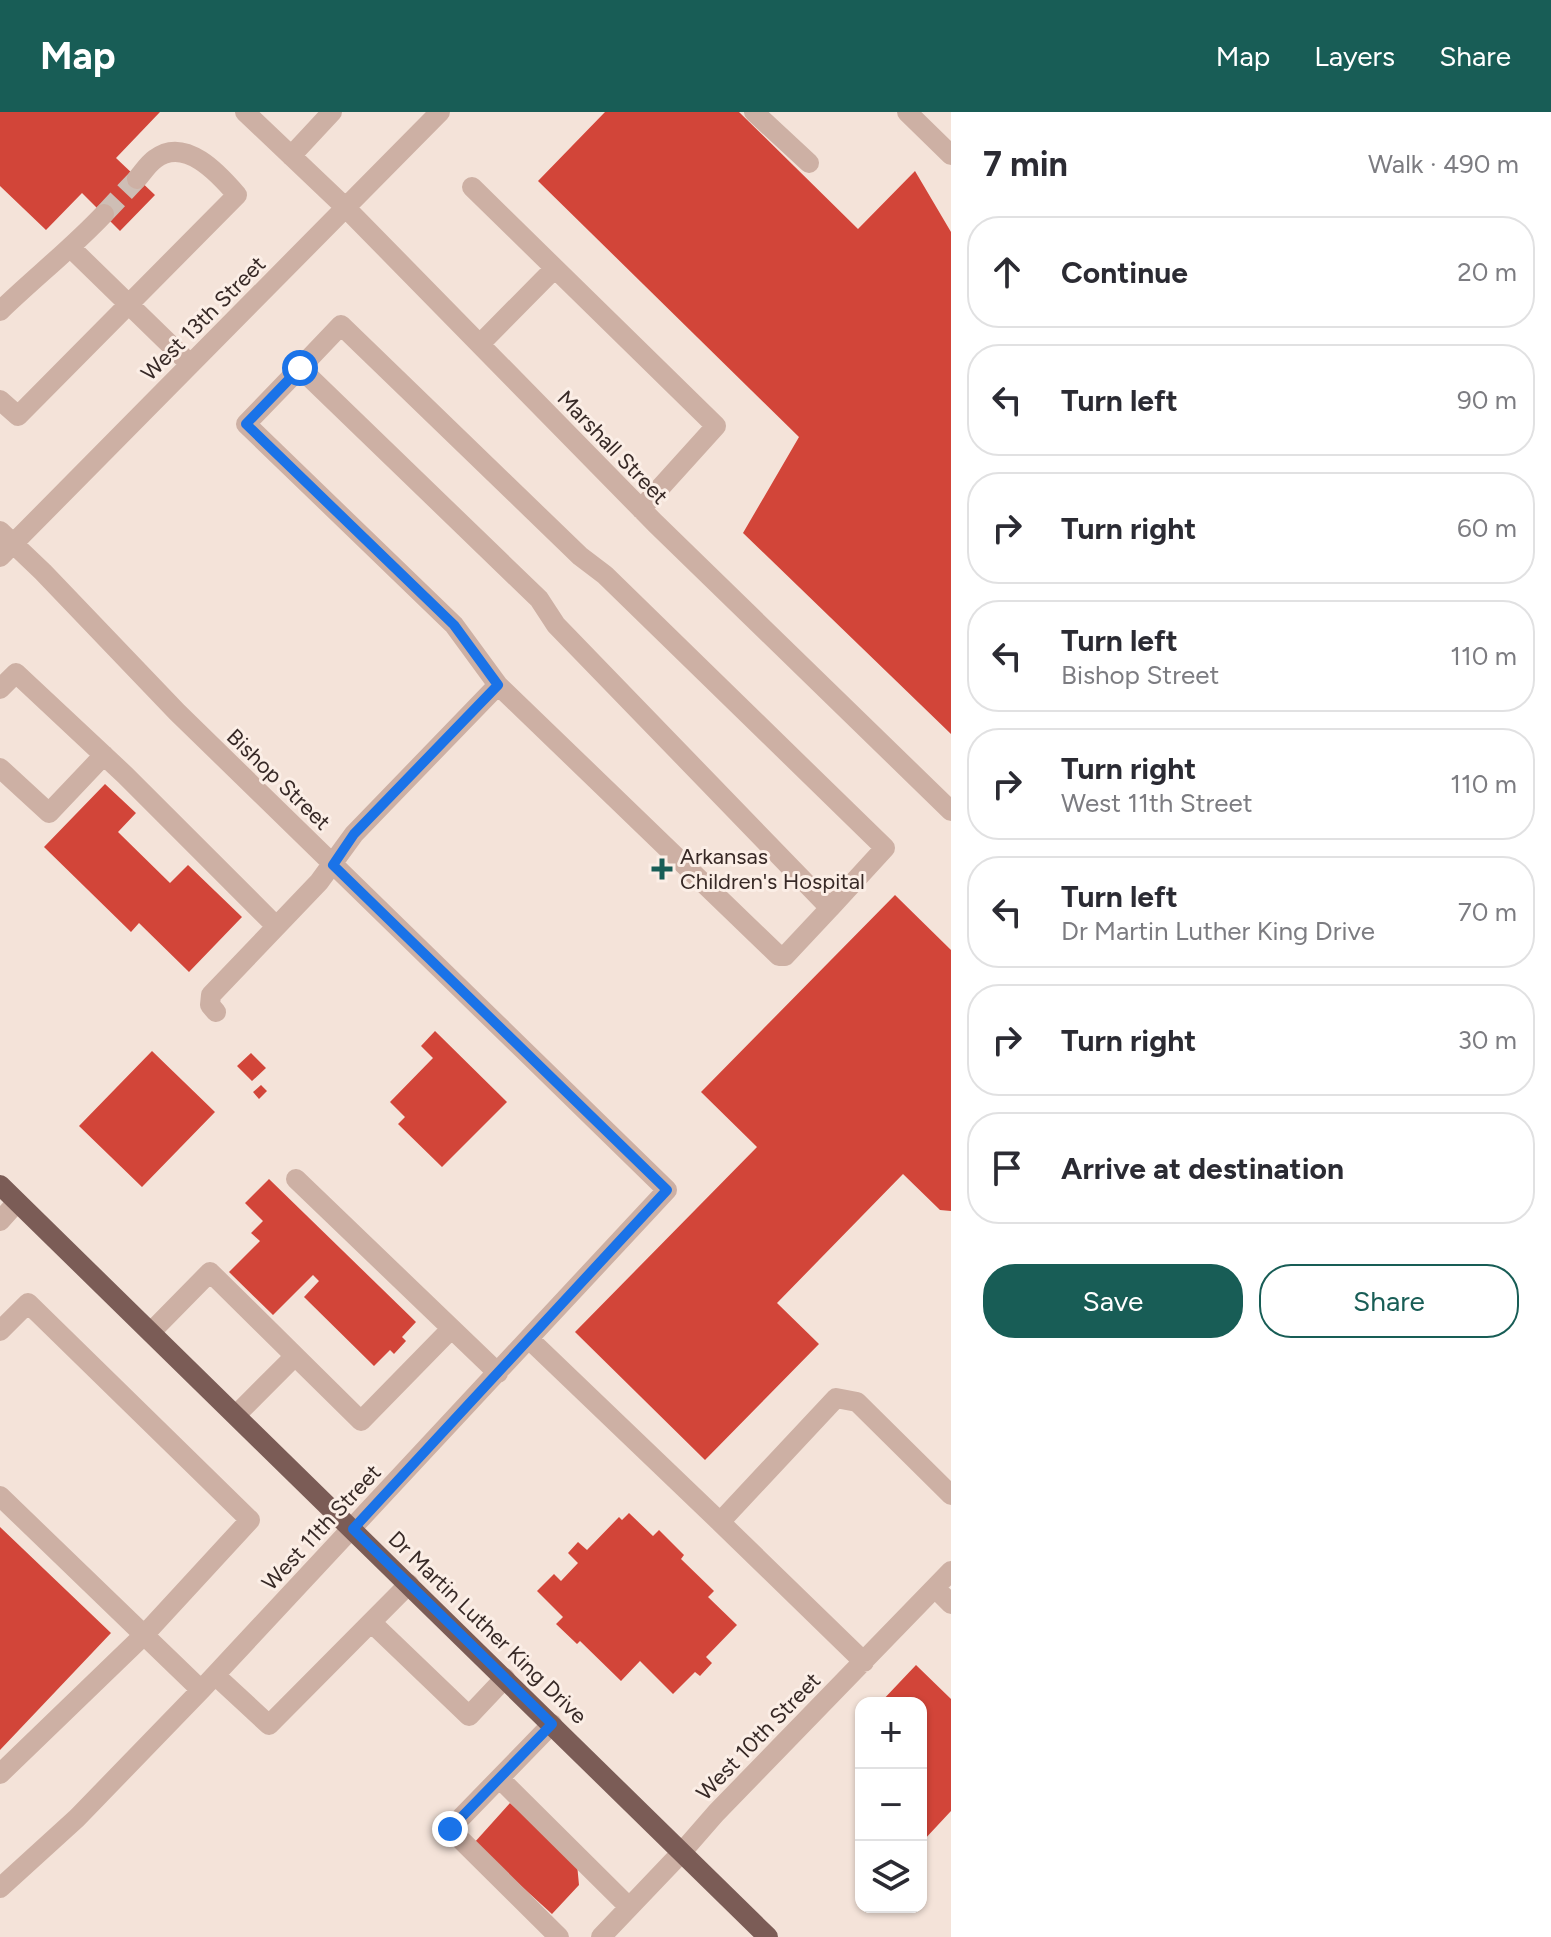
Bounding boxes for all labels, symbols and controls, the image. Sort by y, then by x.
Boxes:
text: Map [40,33,116,79]
text: Map [1216,39,1270,73]
text: Layers [1314,39,1395,73]
text: Share [1439,39,1511,73]
text: 7 min [983,144,1068,185]
text: Walk · 490 m [1368,148,1519,180]
street label: West 13th Street [135,250,271,386]
icon: ahead [985,250,1029,294]
text: Continue [1061,254,1188,291]
text: 20 m [1457,256,1517,288]
route start [282,350,318,386]
icon: left [985,378,1029,422]
text: Turn left [1061,382,1178,419]
text: 90 m [1457,384,1517,416]
street label: Marshall Street [552,385,674,510]
icon: right [985,506,1029,550]
text: Turn right [1061,510,1196,547]
text: 60 m [1457,512,1517,544]
text: Turn left [1061,622,1178,659]
icon: left [985,634,1029,678]
text: 110 m [1450,640,1517,672]
text: Bishop Street [1061,659,1219,691]
street label: Bishop Street [221,723,336,836]
text: Turn right [1061,750,1196,787]
icon: right [985,762,1029,806]
text: 110 m [1450,768,1517,800]
text: West 11th Street [1061,787,1253,819]
place label: Arkansas Children's Hospital [680,843,865,895]
marker: Arkansas Children's Hospital [651,858,673,880]
text: Turn left [1061,878,1178,915]
icon: left [985,890,1029,934]
text: 70 m [1458,896,1517,928]
text: Dr Martin Luther King Drive [1061,915,1375,947]
icon: right [985,1018,1029,1062]
text: Turn right [1061,1022,1196,1059]
text: 30 m [1458,1024,1517,1056]
icon: arrive [985,1146,1029,1190]
text: Arrive at destination [1061,1150,1344,1187]
button: Save [983,1264,1243,1338]
button: Share [1259,1264,1519,1338]
street label: West 11th Street [256,1459,386,1596]
street label: Dr Martin Luther King Drive [383,1525,593,1729]
street label: West 10th Street [691,1667,826,1806]
map controls [855,1697,927,1913]
button: + [855,1697,927,1769]
button: − [855,1769,927,1841]
route end [432,1811,468,1847]
button: layers [855,1841,927,1913]

